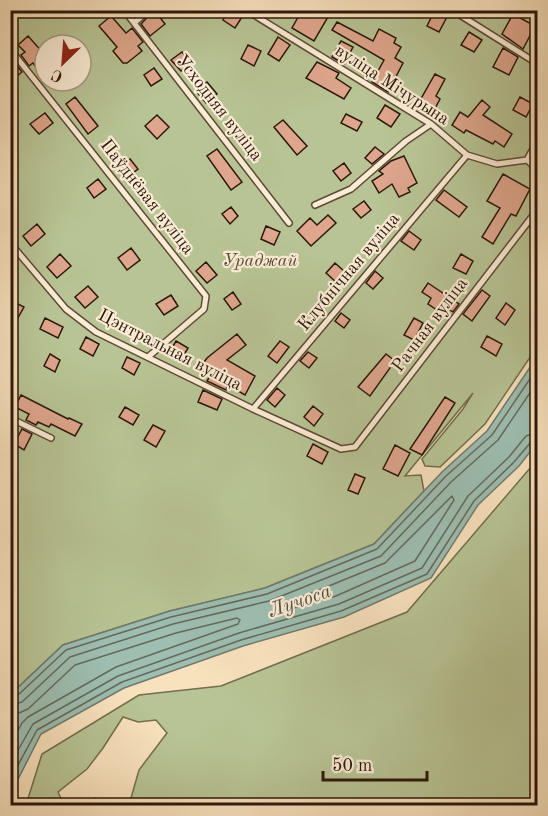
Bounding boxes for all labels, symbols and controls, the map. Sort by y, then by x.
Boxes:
north arrow [33,33,93,93]
street label: вуліца Мічурына [332,41,453,129]
street label: Усходняя вуліца [172,52,266,164]
text: С [49,65,66,84]
street label: Паўднёвая вуліца [97,136,197,258]
street label: Клубнічная вуліца [295,210,403,334]
park label: Ураджай [222,252,298,270]
street label: Рачная вуліца [389,274,471,376]
street label: Цэнтральная вуліца [95,306,245,394]
water label: Лучоса [266,582,334,622]
scale bar [323,744,426,782]
text: 50 m [332,757,372,775]

